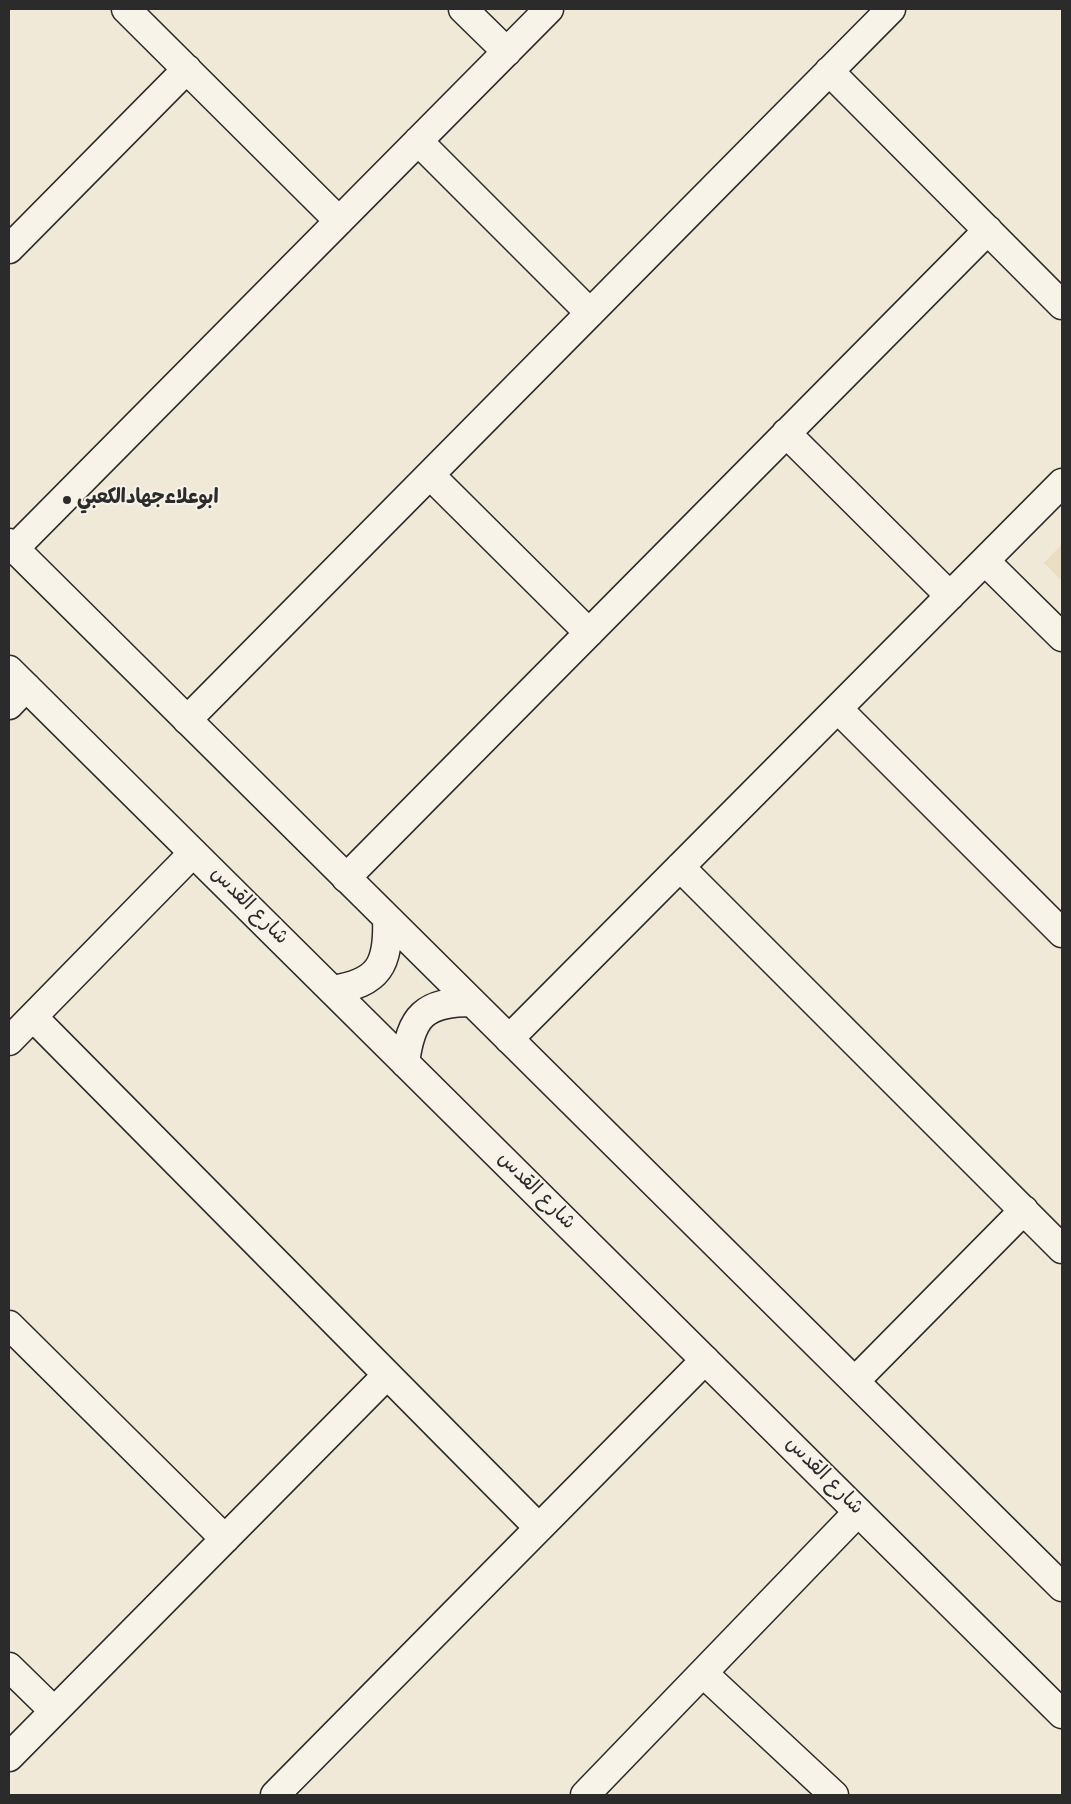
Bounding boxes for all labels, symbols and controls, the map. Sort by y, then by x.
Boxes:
place label: ابوعلاءجهادالكعبي [77,488,218,512]
marker: ابوعلاءجهادالكعبي [61,494,73,506]
street label: شارع القدس [204,863,292,951]
street label: شارع القدس [491,1148,579,1236]
street label: شارع القدس [779,1433,867,1521]

